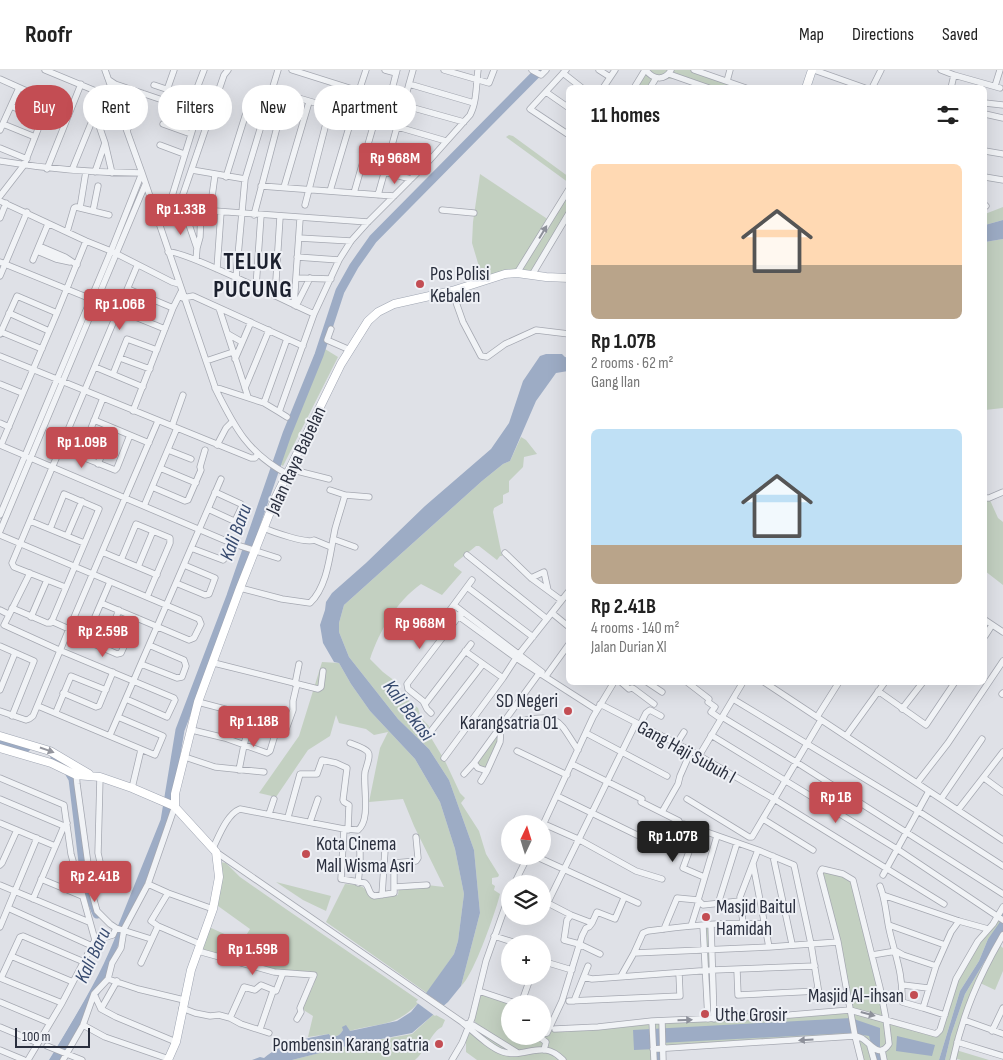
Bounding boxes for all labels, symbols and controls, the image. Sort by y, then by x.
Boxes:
text: Roofr [25,20,72,49]
text: Map [799,24,824,45]
text: Directions [852,24,914,45]
text: Saved [942,24,978,45]
chip: Buy [15,85,73,130]
chip: Rent [83,85,148,130]
chip: Filters [158,85,232,130]
chip: New [242,85,304,130]
chip: Apartment [314,85,416,130]
icon: filters [934,101,962,129]
text: 11 homes [591,103,660,128]
pin: Rp 968M [349,142,441,185]
text: Rp 968M [370,149,420,168]
pin: Rp 1.33B [129,194,233,236]
icon: home [732,196,822,286]
text: Rp 1.33B [156,200,206,219]
one-way arrow [538,225,547,238]
district label: TELUK PUCUNG [213,247,293,304]
place label: Pos Polisi Kebalen [430,263,489,308]
marker: Pos Polisi Kebalen [414,278,426,290]
pin: Rp 1.06B [68,288,172,331]
text: Rp 1.06B [95,295,145,314]
text: Rp 1.07B [591,329,656,354]
text: 2 rooms · 62 m² [591,354,674,373]
text: Gang Ilan [591,373,640,392]
street label: Jalan Raya Babelan [261,403,331,519]
pin: Rp 1.09B [30,426,134,469]
text: Rp 1.09B [57,433,107,452]
icon: home [732,461,822,551]
water label: Kali Baru [215,500,257,564]
text: Rp 2.41B [591,594,656,619]
pin: Rp 968M [374,608,466,650]
text: Rp 968M [395,614,445,633]
pin: Rp 2.59B [51,616,155,658]
text: 4 rooms · 140 m² [591,619,679,638]
text: Rp 2.59B [78,622,128,641]
text: Jalan Durian XI [591,638,667,657]
water label: Kali Bekasi [378,675,440,747]
place label: SD Negeri Karangsatria 01 [460,690,558,735]
marker: SD Negeri Karangsatria 01 [562,705,574,717]
pin: Rp 1.18B [202,706,306,748]
text: Rp 1.18B [229,712,279,731]
street label: Gang Haji Subuh I [633,716,740,789]
one-way arrow [39,747,54,755]
pin: Rp 1B [801,782,871,824]
text: Rp 1B [820,788,852,807]
north arrow [501,815,551,865]
map controls [501,815,551,1045]
pin: Rp 1.07B [621,820,725,863]
text: Rp 1.07B [648,827,698,846]
place label: Kota Cinema Mall Wisma Asri [316,833,414,878]
marker: Kota Cinema Mall Wisma Asri [300,848,312,860]
pin: Rp 2.41B [43,860,147,903]
text: Rp 2.41B [70,867,120,886]
button: layers [501,875,551,925]
place label: Masjid Baitul Hamidah [716,896,796,941]
marker: Masjid Baitul Hamidah [700,911,712,923]
water label: Kali Baru [70,923,116,987]
pin: Rp 1.59B [201,934,305,976]
button: + [501,935,551,985]
text: Rp 1.59B [228,940,278,959]
place label: Masjid Al-ihsan [808,985,904,1008]
marker: Masjid Al-ihsan [908,989,920,1001]
button: − [501,995,551,1045]
place label: Uthe Grosir [715,1004,788,1027]
marker: Uthe Grosir [699,1008,711,1020]
one-way arrow [861,1010,876,1018]
one-way arrow [677,1016,693,1024]
scale bar [15,1025,90,1048]
text: 100 m [22,1028,51,1045]
place label: Pombensin Karang satria [273,1034,429,1057]
one-way arrow [798,1036,814,1044]
marker: Pombensin Karang satria [433,1038,445,1050]

